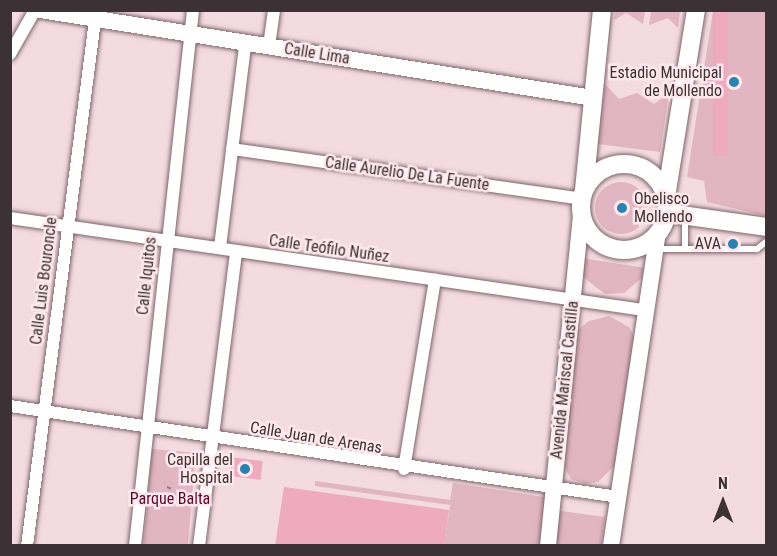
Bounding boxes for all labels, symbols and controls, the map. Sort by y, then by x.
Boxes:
street label: Calle Lima [283,39,351,69]
place label: Estadio Municipal de Mollendo [610,63,722,101]
marker: Estadio Municipal de Mollendo [727,75,741,89]
street label: Calle Aurelio De La Fuente [324,153,490,195]
place label: Obelisco Mollendo [634,189,693,227]
marker: Obelisco Mollendo [615,201,629,215]
street label: Calle Luis Bouroncle [27,216,61,346]
street label: Calle Teófilo Nuñez [268,231,390,267]
place label: AVA [695,234,721,254]
street label: Calle Iquitos [133,236,161,316]
marker: AVA [726,237,740,251]
street label: Avenida Mariscal Castilla [547,300,583,460]
street label: Calle Juan de Arenas [249,418,383,458]
place label: Capilla del Hospital [167,450,233,488]
marker: Capilla del Hospital [238,462,252,476]
north arrow [693,472,753,532]
text: N [718,474,728,493]
park label: Parque Balta [130,489,210,509]

